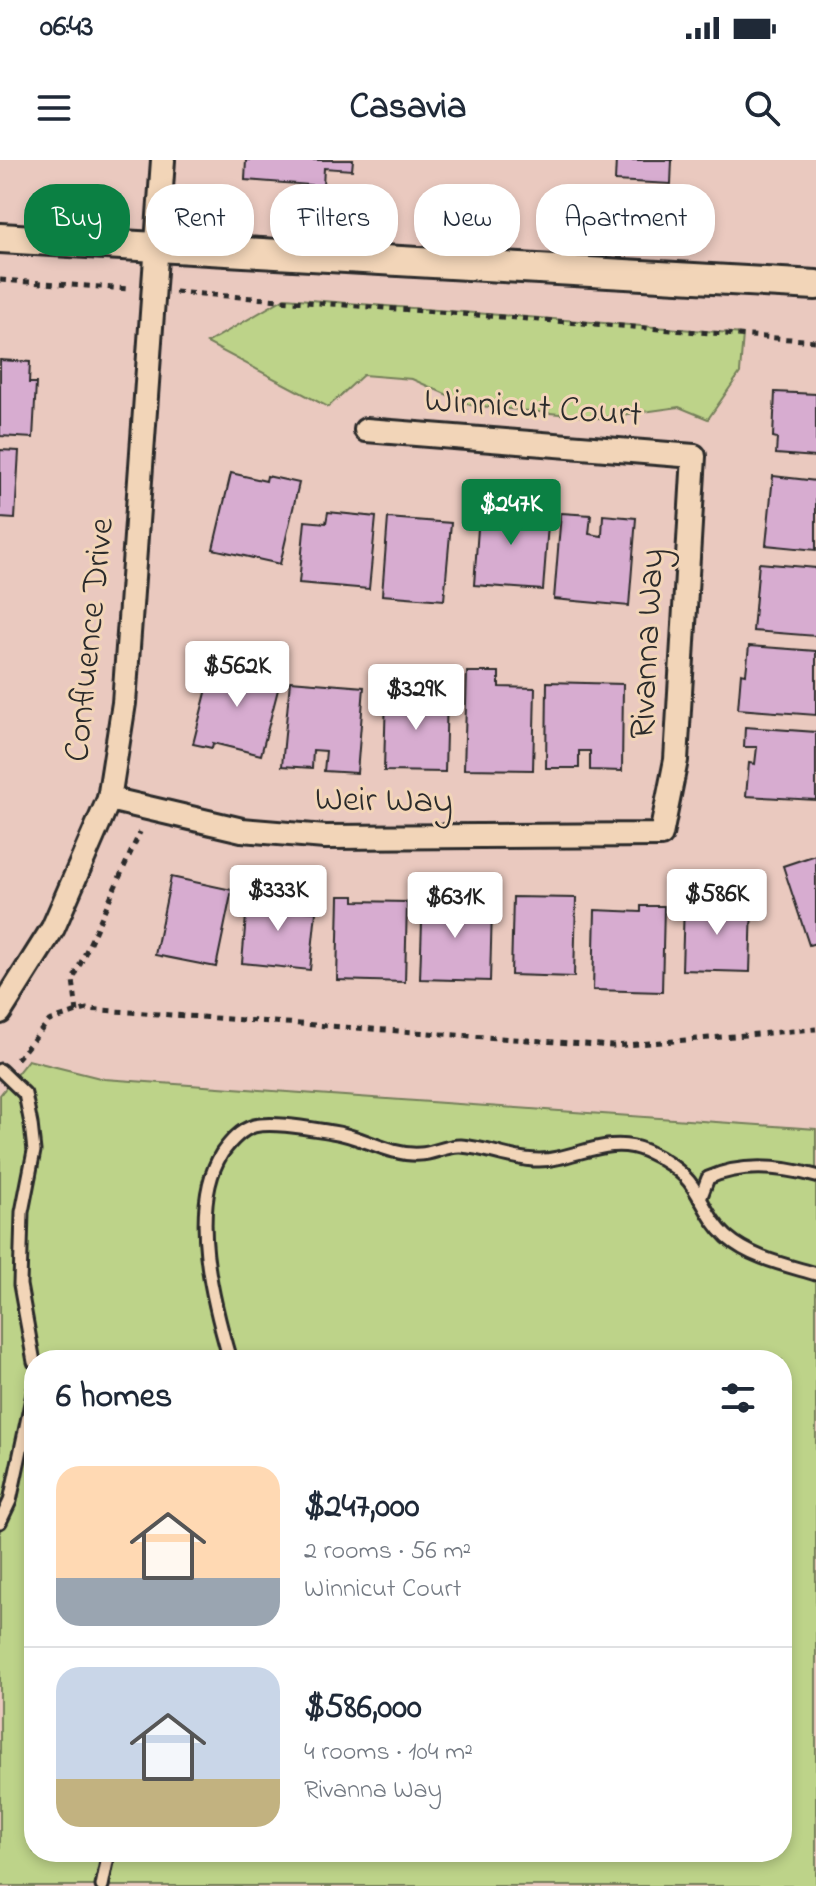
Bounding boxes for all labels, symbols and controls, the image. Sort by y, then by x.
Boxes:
text: 06:43 [40,6,93,50]
text: Casavia [350,82,466,135]
icon: menu [32,86,76,130]
icon: search [740,86,784,130]
chip: Buy [24,184,130,256]
chip: Rent [146,184,254,256]
chip: Filters [270,184,398,256]
chip: New [414,184,520,256]
chip: Apartment [536,184,715,256]
street label: Winnicut Court [422,375,644,443]
pin: $247K [455,479,567,547]
text: $247K [480,486,542,524]
street label: Confluence Drive [52,515,130,765]
street label: Rivanna Way [618,547,680,741]
pin: $562K [181,641,293,709]
text: $562K [203,648,271,686]
pin: $329K [360,664,472,732]
text: $329K [386,671,446,709]
street label: Weir Way [315,774,453,830]
pin: $333K [222,865,334,933]
pin: $586K [661,869,773,937]
text: $333K [248,872,308,910]
pin: $631K [399,872,511,940]
text: $586K [685,876,749,914]
text: $631K [426,879,484,917]
text: 6 homes [56,1373,172,1423]
icon: filters [716,1376,760,1420]
text: $247,000 [304,1483,419,1533]
icon: home [120,1498,216,1594]
text: 2 rooms · 56 m² [304,1533,471,1571]
text: Winnicut Court [304,1571,461,1609]
text: $586,000 [304,1684,422,1734]
icon: home [120,1699,216,1795]
text: 4 rooms · 104 m² [304,1734,473,1772]
text: Rivanna Way [304,1772,442,1810]

